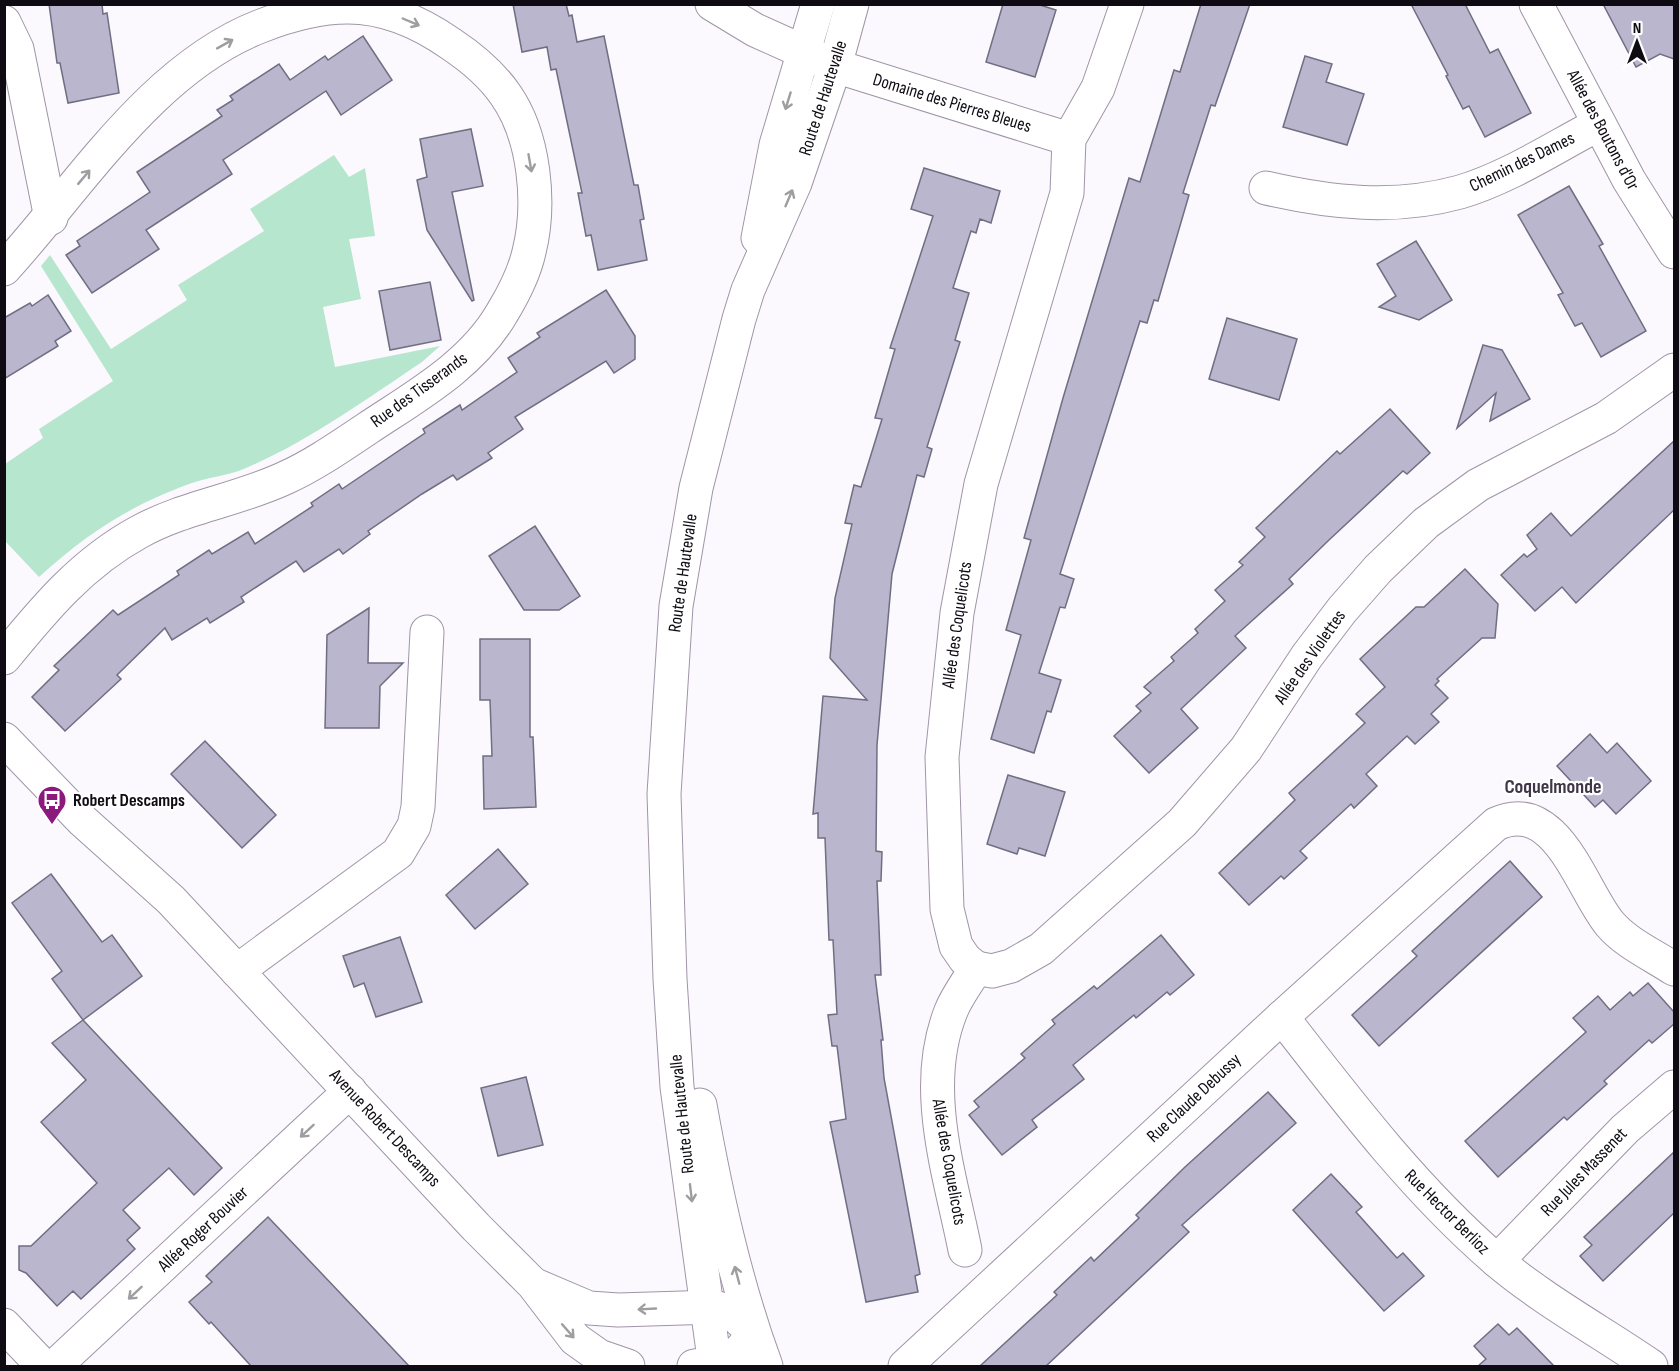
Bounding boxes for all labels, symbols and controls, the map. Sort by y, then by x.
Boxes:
north arrow [1607,12,1667,72]
one-way arrow [401,17,419,28]
text: N [1633,19,1641,38]
one-way arrow [216,38,233,50]
street label: Route de Hautevalle [795,38,851,158]
street label: Allée des Boutons d'Or [1562,65,1644,194]
street label: Domaine des Pierres Bleues [870,69,1034,137]
one-way arrow [782,91,793,110]
street label: Chemin des Dames [1466,128,1578,196]
one-way arrow [525,153,536,173]
one-way arrow [77,170,91,185]
one-way arrow [784,189,795,207]
street label: Rue des Tisserands [367,348,471,432]
street label: Route de Hautevalle [664,512,702,634]
street label: Allée des Coquelicots [938,560,976,691]
street label: Allée des Violettes [1269,606,1350,709]
district label: Coquelmonde [1504,775,1602,799]
bus stop icon: Robert Descamps [36,784,68,826]
place label: Robert Descamps [73,790,185,811]
street label: Rue Claude Debussy [1143,1049,1245,1147]
street label: Route de Hautevalle [665,1053,699,1175]
street label: Avenue Robert Descamps [325,1064,445,1191]
street label: Allée des Coquelicots [927,1096,970,1227]
one-way arrow [300,1123,315,1138]
street label: Rue Jules Massenet [1536,1123,1632,1221]
street label: Rue Hector Berlioz [1400,1165,1494,1259]
street label: Allée Roger Bouvier [153,1182,252,1277]
one-way arrow [685,1183,696,1203]
one-way arrow [730,1266,742,1285]
one-way arrow [127,1285,142,1300]
one-way arrow [637,1303,657,1314]
one-way arrow [561,1324,575,1339]

